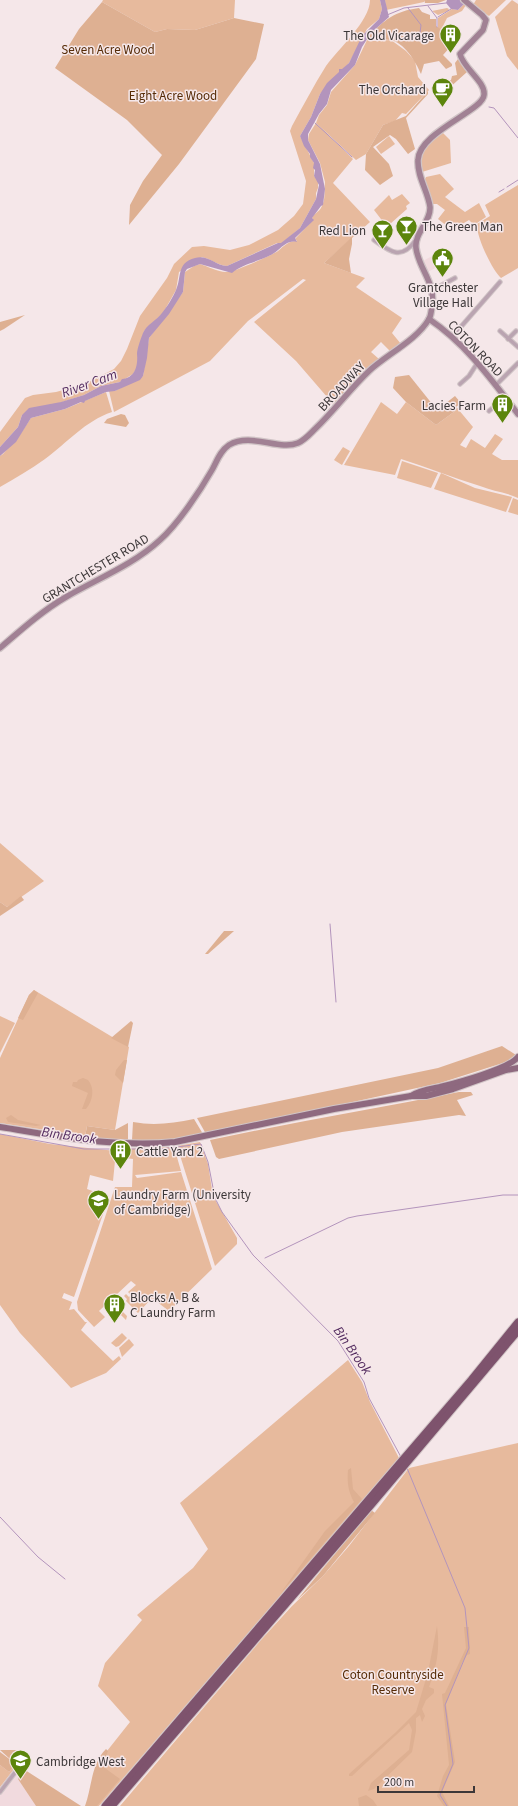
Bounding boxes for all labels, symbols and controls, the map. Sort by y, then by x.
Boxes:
building icon: The Old Vicarage [437,22,463,55]
place label: The Old Vicarage [343,27,434,45]
park label: Seven Acre Wood [61,41,155,59]
cafe icon: The Orchard [429,76,455,109]
place label: The Orchard [359,81,426,99]
park label: Eight Acre Wood [129,87,217,105]
bar icon: The Green Man [393,213,419,246]
bar icon: Red Lion [369,217,395,250]
place label: The Green Man [422,218,503,236]
place label: Red Lion [319,222,366,240]
public building icon: Grantchester Village Hall [430,246,456,279]
place label: Grantchester Village Hall [408,279,478,312]
street label: COTON ROAD [444,316,507,381]
street label: BROADWAY [314,357,370,415]
water label: River Cam [59,365,120,403]
building icon: Lacies Farm [489,392,515,425]
place label: Lacies Farm [422,397,486,415]
street label: GRANTCHESTER ROAD [39,530,152,608]
water label: Bin Brook [40,1122,98,1150]
building icon: Cattle Yard 2 [107,1138,133,1171]
place label: Cattle Yard 2 [136,1143,203,1161]
place label: Laundry Farm (University of Cambridge) [114,1186,251,1219]
school or university icon: Laundry Farm (University of Cambridge) [85,1188,111,1221]
place label: Blocks A, B & C Laundry Farm [130,1289,216,1322]
building icon: Blocks A, B & C Laundry Farm [101,1291,127,1324]
water label: Bin Brook [328,1322,376,1379]
park label: Coton Countryside Reserve [342,1666,444,1699]
school or university icon: Cambridge West [8,1748,34,1781]
place label: Cambridge West [36,1753,125,1771]
scale bar [378,1768,474,1794]
text: 200 m [384,1774,414,1791]

